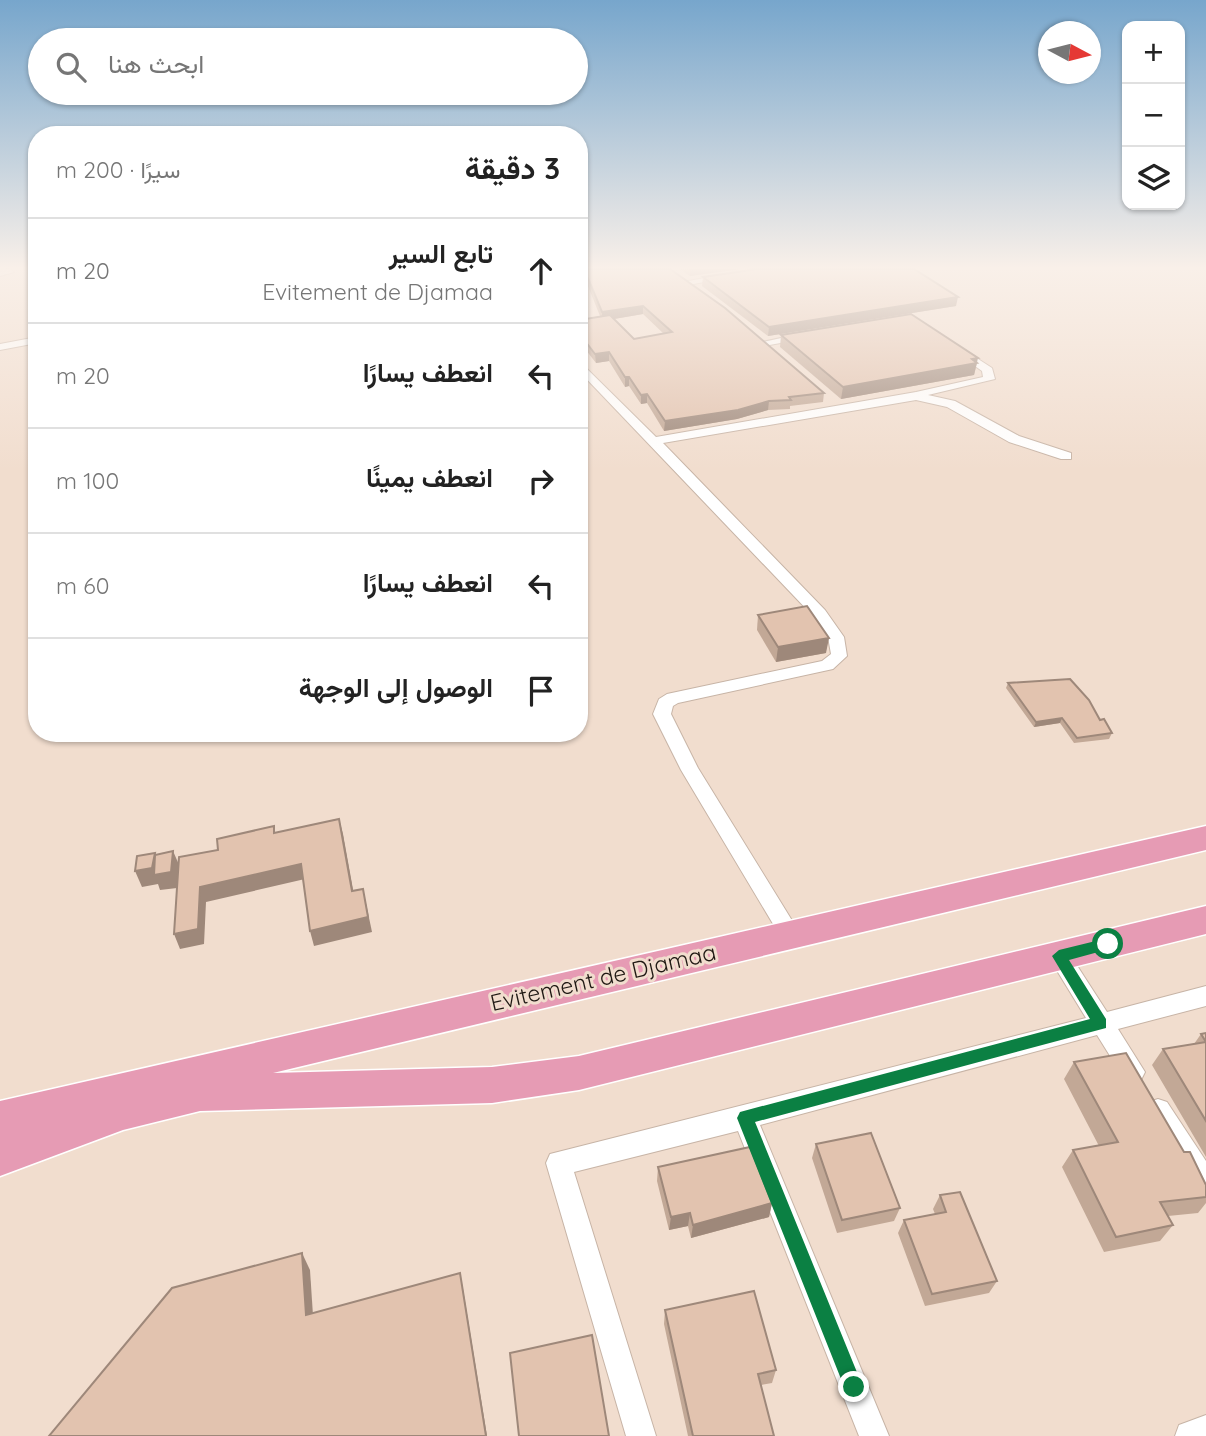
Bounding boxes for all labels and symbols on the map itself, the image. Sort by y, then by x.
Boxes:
north arrow [1038,21,1101,84]
route start [1092,928,1123,959]
street label: Evitement de Djamaa [487,937,719,1017]
route end [838,1371,869,1402]

